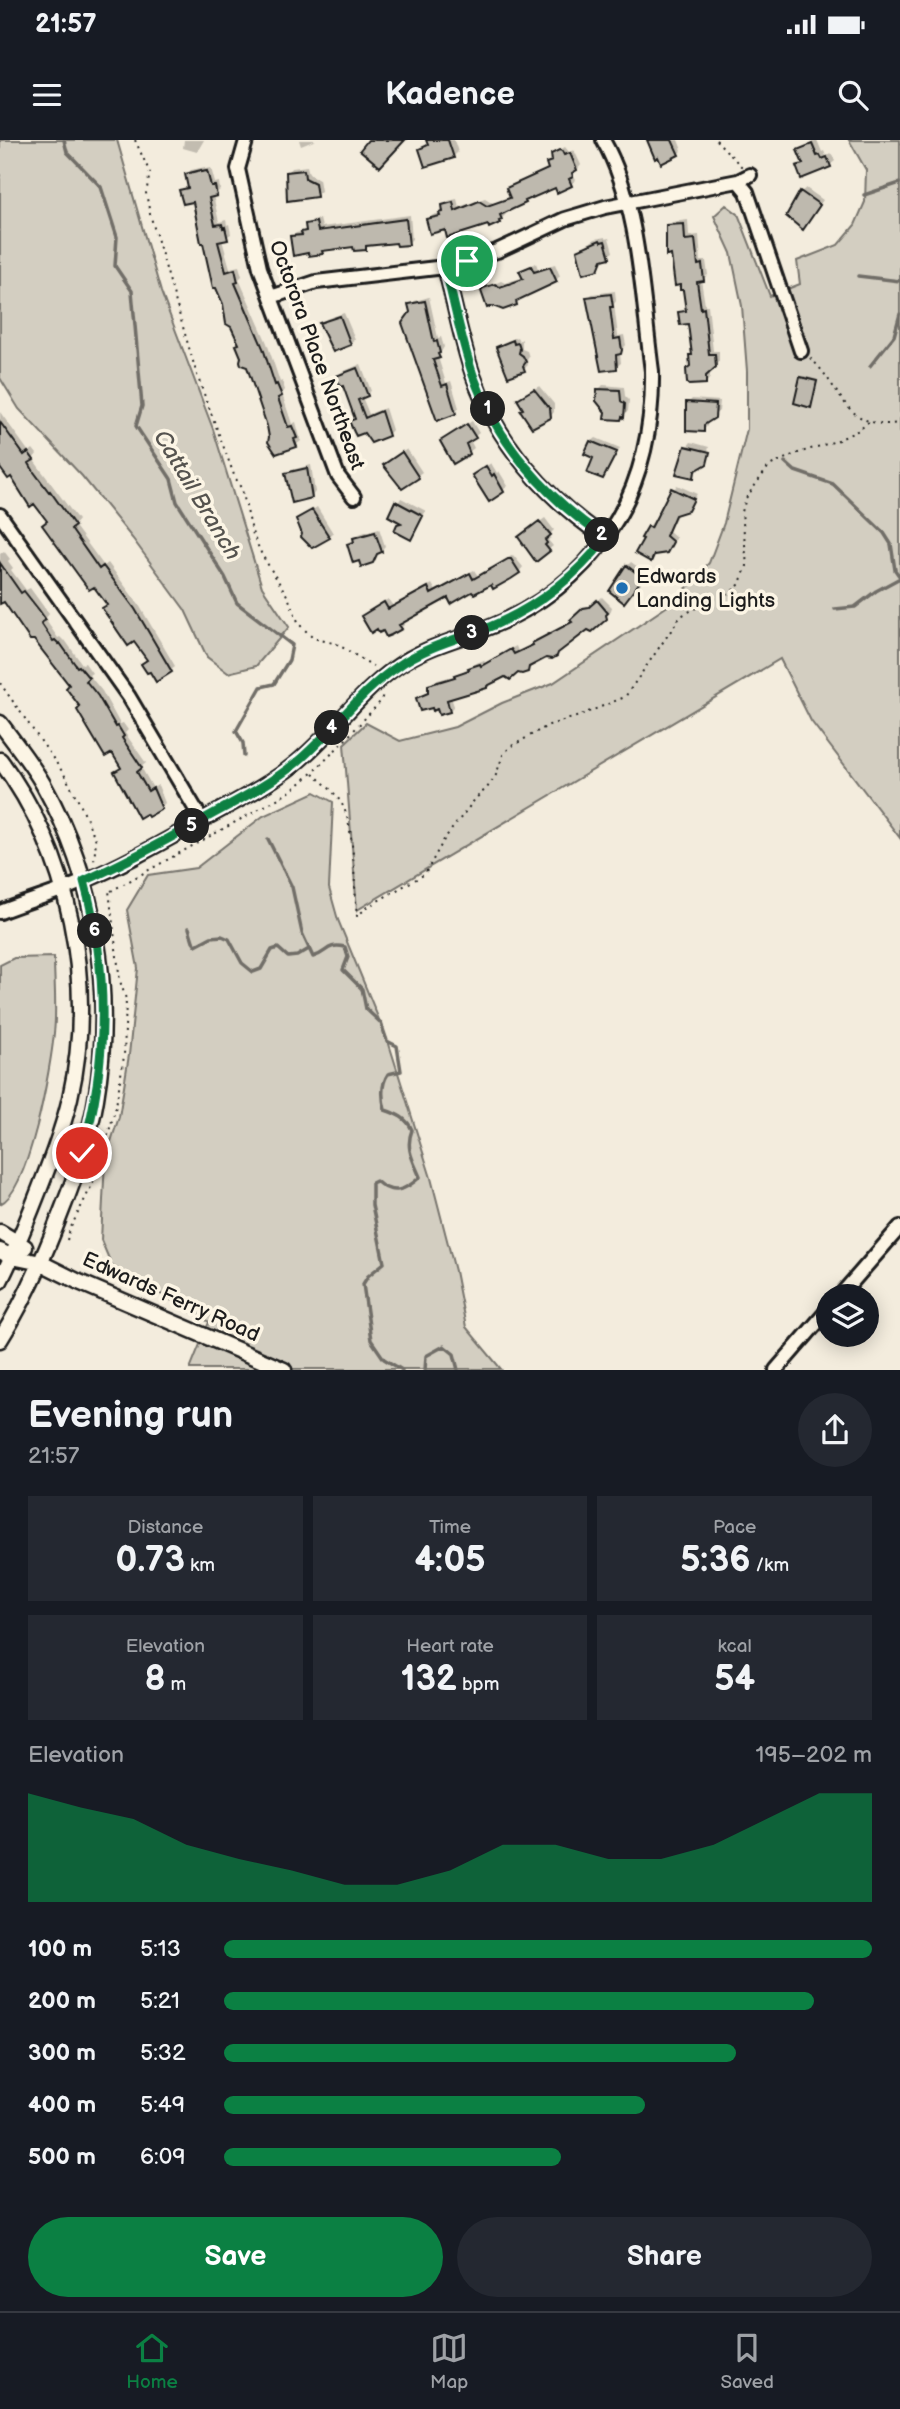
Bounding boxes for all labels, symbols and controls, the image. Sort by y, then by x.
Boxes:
text: 21:57 [35,9,97,40]
text: Kadence [385,75,515,114]
icon: menu [28,76,66,114]
icon: search [834,76,872,114]
pin [437,231,497,291]
street label: Octorora Place Northeast [264,237,370,474]
icon: arrive [448,242,486,280]
pin: 1 [470,392,505,426]
text: 1 [484,397,492,420]
water label: Cattail Branch [147,425,247,566]
pin: 2 [584,518,620,552]
text: 2 [596,523,607,546]
place label: Edwards Landing Lights [636,564,775,613]
marker: Edwards Landing Lights [614,580,630,596]
pin: 3 [454,616,490,650]
text: 3 [466,621,477,644]
pin: 4 [314,710,350,746]
text: 4 [326,716,337,739]
pin: 5 [174,808,210,844]
text: 5 [186,814,197,837]
pin: 6 [78,914,112,948]
text: 6 [89,919,100,942]
pin [52,1123,112,1183]
icon: check [63,1134,101,1172]
street label: Edwards Ferry Road [79,1247,263,1347]
map controls [816,1284,879,1347]
button: layers [816,1284,879,1347]
text: Evening run [28,1393,233,1438]
button: share [798,1393,872,1467]
text: 21:57 [28,1442,79,1470]
text: Distance [127,1516,203,1539]
text: Time [429,1516,471,1539]
text: Pace [713,1516,756,1539]
text: 0.73 [116,1539,185,1582]
text: 4:05 [414,1539,486,1582]
text: 5:36 [680,1539,750,1582]
text: km [185,1554,215,1577]
text: /km [750,1554,789,1577]
text: Elevation [126,1635,205,1658]
text: Heart rate [406,1635,494,1658]
text: kcal [718,1635,752,1658]
text: 8 [144,1658,165,1701]
text: 132 [401,1658,457,1701]
text: 54 [714,1658,755,1701]
text: m [165,1673,186,1696]
text: bpm [457,1673,499,1696]
text: Elevation [28,1741,124,1769]
text: 195–202 m [756,1741,872,1769]
text: 100 m [28,1935,92,1963]
text: 5:13 [140,1935,181,1963]
text: 200 m [28,1987,96,2015]
text: 5:21 [140,1987,180,2015]
text: 300 m [28,2039,96,2067]
text: 5:32 [140,2039,186,2067]
text: 400 m [28,2091,96,2119]
text: 5:49 [140,2091,185,2119]
text: 500 m [28,2143,96,2171]
text: 6:09 [140,2143,186,2171]
button: Save [28,2217,443,2297]
button: Share [457,2217,872,2297]
tab: Home [126,2329,178,2394]
tab: Map [430,2329,468,2394]
tab: Saved [721,2329,774,2394]

